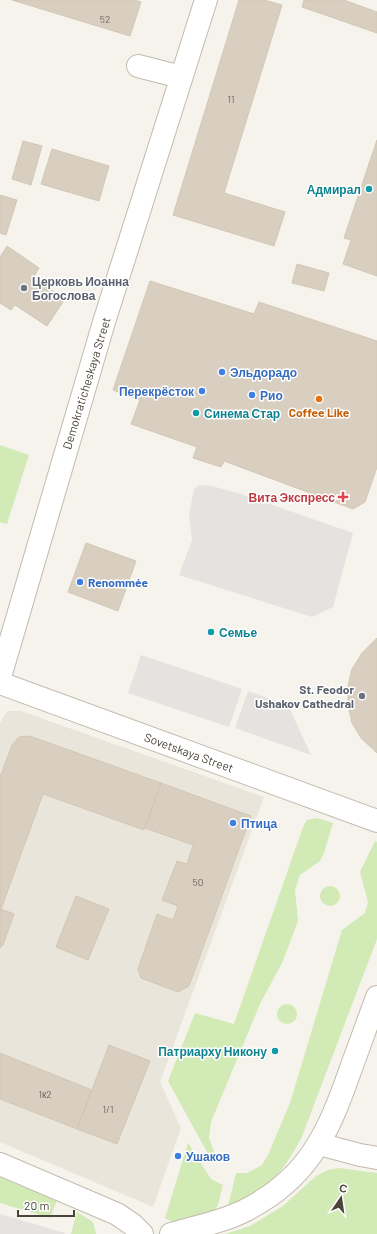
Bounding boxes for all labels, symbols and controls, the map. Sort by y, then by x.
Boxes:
house number: 52 [100,13,110,25]
house number: 11 [227,93,235,105]
place label: Адмирал [307,182,361,197]
marker: Адмирал [364,184,374,194]
place label: Церковь Иоанна Богослова [32,274,129,302]
marker: Церковь Иоанна Богослова [19,283,29,293]
street label: Demokraticheskaya Street [59,315,113,451]
place label: Эльдорадо [230,365,297,380]
marker: Эльдорадо [217,367,227,377]
place label: Перекрёсток [119,384,195,399]
marker: Перекрёсток [197,386,207,396]
place label: Рио [260,388,283,402]
marker: Рио [247,390,257,400]
marker: Coffee Like [314,394,324,404]
place label: Coffee Like [289,405,350,419]
place label: Синема Стар [204,406,280,421]
marker: Синема Стар [191,408,201,418]
place label: Вита Экспресс [249,490,335,505]
marker: Вита Экспресс [338,492,348,502]
place label: Renommée [88,575,149,589]
marker: Renommée [75,577,85,587]
place label: Семье [219,625,257,639]
marker: Семье [206,627,216,637]
place label: St. Feodor Ushakov Cathedral [255,682,354,710]
marker: St. Feodor Ushakov Cathedral [357,691,367,701]
street label: Sovetskaya Street [142,729,236,775]
place label: Птица [241,816,277,831]
marker: Птица [228,818,238,828]
house number: 50 [193,876,203,888]
place label: Патриарху Никону [158,1044,267,1059]
marker: Патриарху Никону [270,1046,280,1056]
house number: 1к2 [38,1088,52,1100]
house number: 1/1 [103,1103,114,1115]
place label: Ушаков [186,1149,230,1163]
marker: Ушаков [173,1151,183,1161]
north arrow [321,1178,361,1218]
text: С [338,1181,349,1195]
scale bar [18,1192,74,1218]
text: 20 m [24,1198,50,1212]

